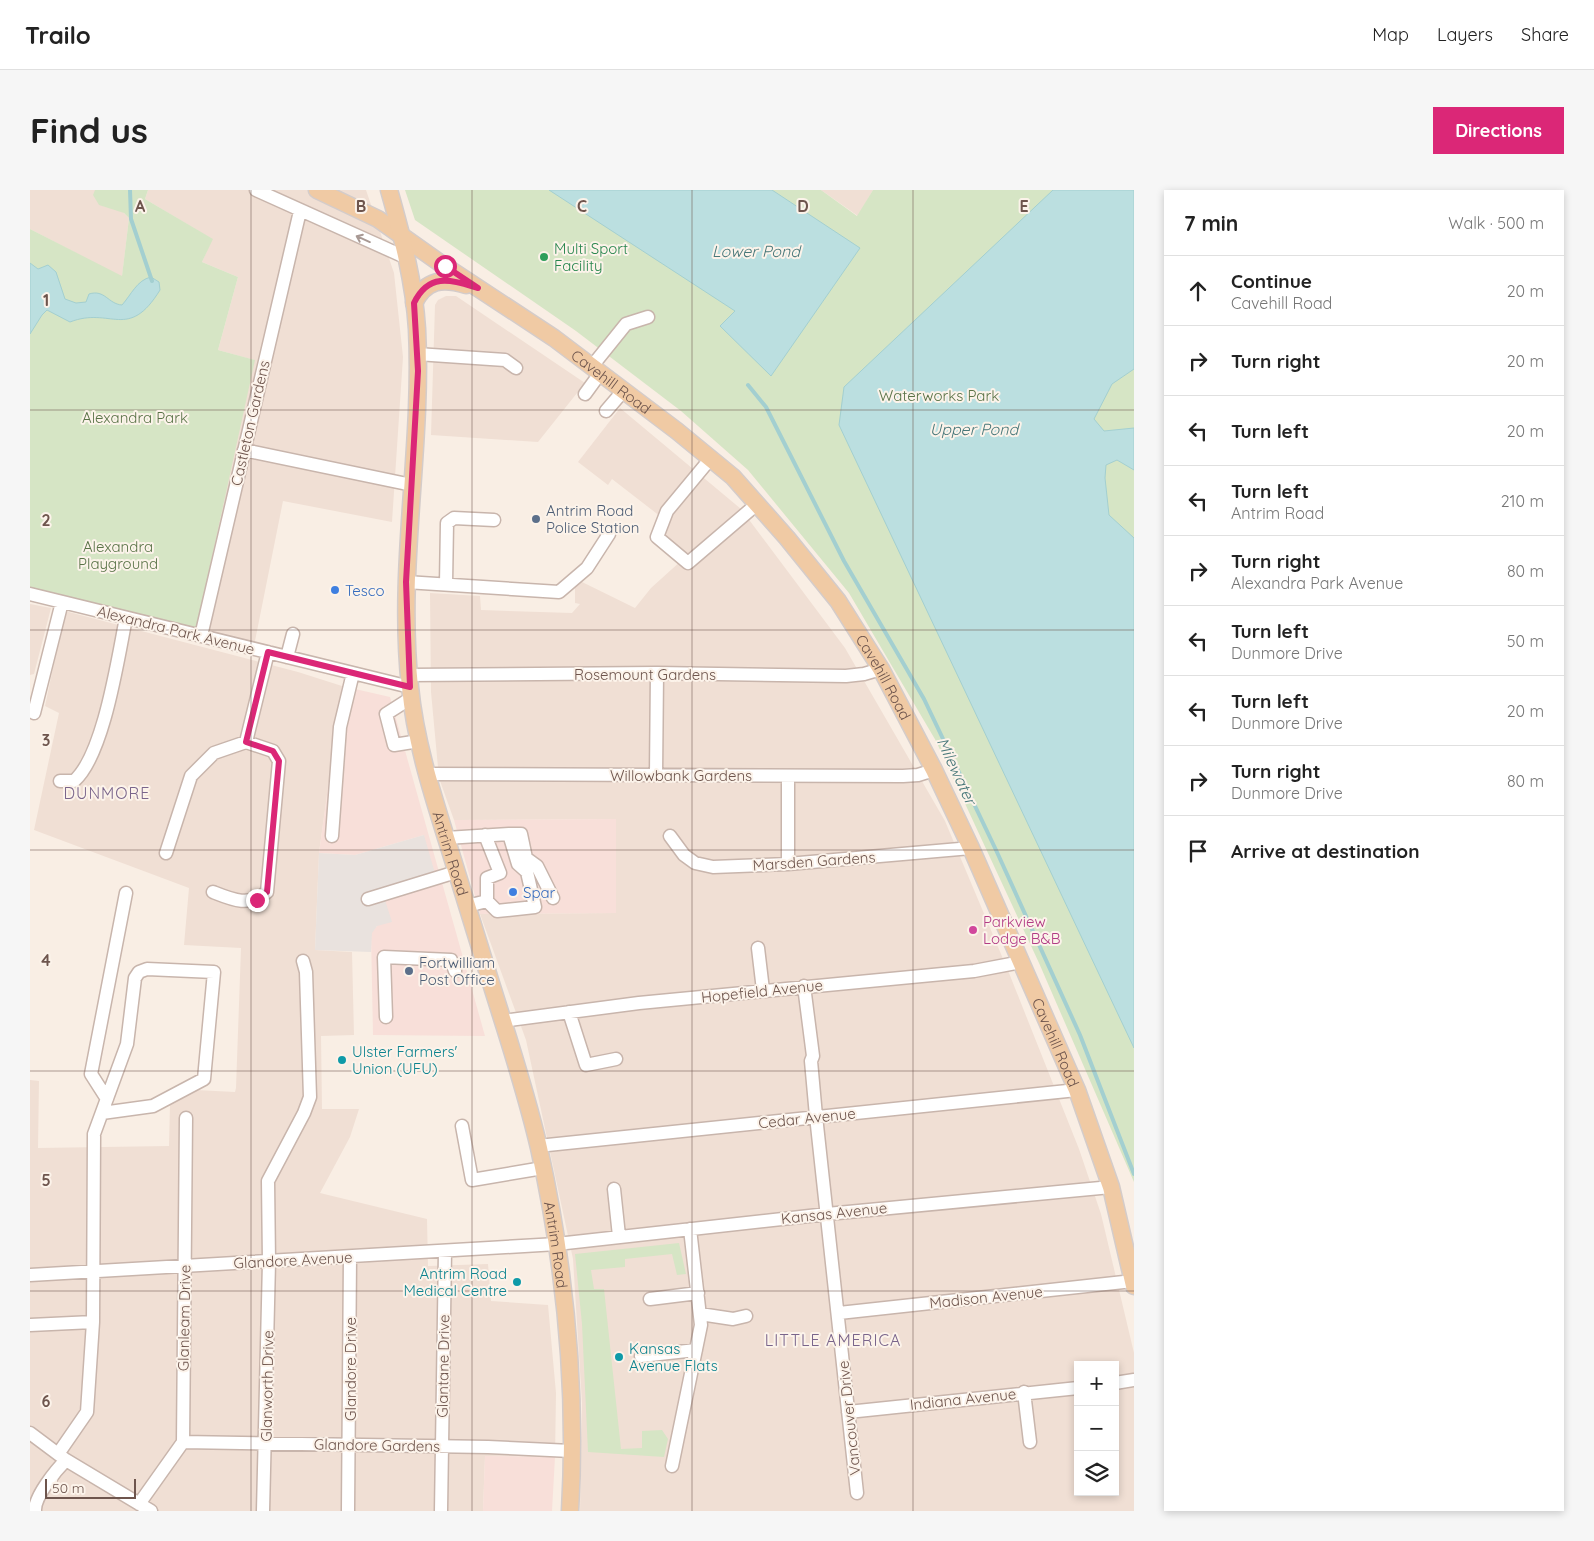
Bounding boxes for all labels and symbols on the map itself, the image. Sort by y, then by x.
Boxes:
text: A [135,196,146,216]
text: B [356,196,366,216]
text: C [577,196,587,216]
text: D [797,196,809,216]
text: E [1019,196,1029,216]
one-way arrow [356,233,371,243]
place label: Multi Sport Facility [554,239,628,275]
water label: Lower Pond [712,241,802,261]
marker: Multi Sport Facility [538,251,550,263]
route start [434,255,457,278]
text: 1 [43,290,49,310]
street label: Cavehill Road [568,345,655,418]
street label: Castleton Gardens [226,358,274,488]
park label: Waterworks Park [879,386,999,405]
park label: Alexandra Park [82,408,188,427]
water label: Upper Pond [930,419,1020,439]
place label: Antrim Road Police Station [546,501,639,537]
text: 2 [41,510,51,530]
marker: Antrim Road Police Station [530,513,542,525]
park label: Alexandra Playground [78,537,158,573]
place label: Tesco [345,581,385,600]
marker: Tesco [329,584,341,596]
street label: Alexandra Park Avenue [95,601,257,659]
street label: Cavehill Road [852,631,915,723]
street label: Rosemount Gardens [574,665,716,684]
text: 3 [42,730,50,750]
water label: Milewater [933,734,982,809]
street label: Willowbank Gardens [610,766,752,785]
district label: DUNMORE [64,783,150,803]
street label: Antrim Road [429,809,473,898]
street label: Marsden Gardens [752,847,876,875]
place label: Spar [523,883,556,902]
marker: Spar [507,886,519,898]
route end [246,889,269,912]
place label: Parkview Lodge B&B [983,912,1061,948]
marker: Parkview Lodge B&B [967,924,979,936]
text: 4 [41,950,51,970]
place label: Fortwilliam Post Office [419,953,495,989]
marker: Fortwilliam Post Office [403,965,415,977]
street label: Hopefield Avenue [700,975,824,1007]
street label: Cavehill Road [1028,995,1084,1089]
place label: Ulster Farmers' Union (UFU) [352,1042,458,1078]
marker: Ulster Farmers' Union (UFU) [336,1054,348,1066]
street label: Cedar Avenue [757,1103,857,1133]
text: 5 [41,1170,51,1190]
street label: Kansas Avenue [780,1198,888,1228]
street label: Antrim Road [540,1200,572,1289]
street label: Glandore Avenue [233,1247,353,1273]
place label: Antrim Road Medical Centre [403,1264,507,1300]
street label: Glanleam Drive [174,1265,194,1371]
marker: Antrim Road Medical Centre [511,1276,523,1288]
street label: Madison Avenue [928,1282,1044,1312]
street label: Glantane Drive [433,1314,453,1418]
street label: Glandore Drive [341,1317,360,1421]
street label: Glanworth Drive [257,1330,277,1442]
district label: LITTLE AMERICA [765,1330,901,1350]
place label: Kansas Avenue Flats [629,1339,718,1375]
marker: Kansas Avenue Flats [613,1351,625,1363]
street label: Vancouver Drive [834,1360,864,1476]
street label: Indiana Avenue [909,1384,1017,1414]
text: 6 [42,1391,51,1411]
street label: Glandore Gardens [314,1434,440,1456]
scale bar [45,1476,136,1499]

